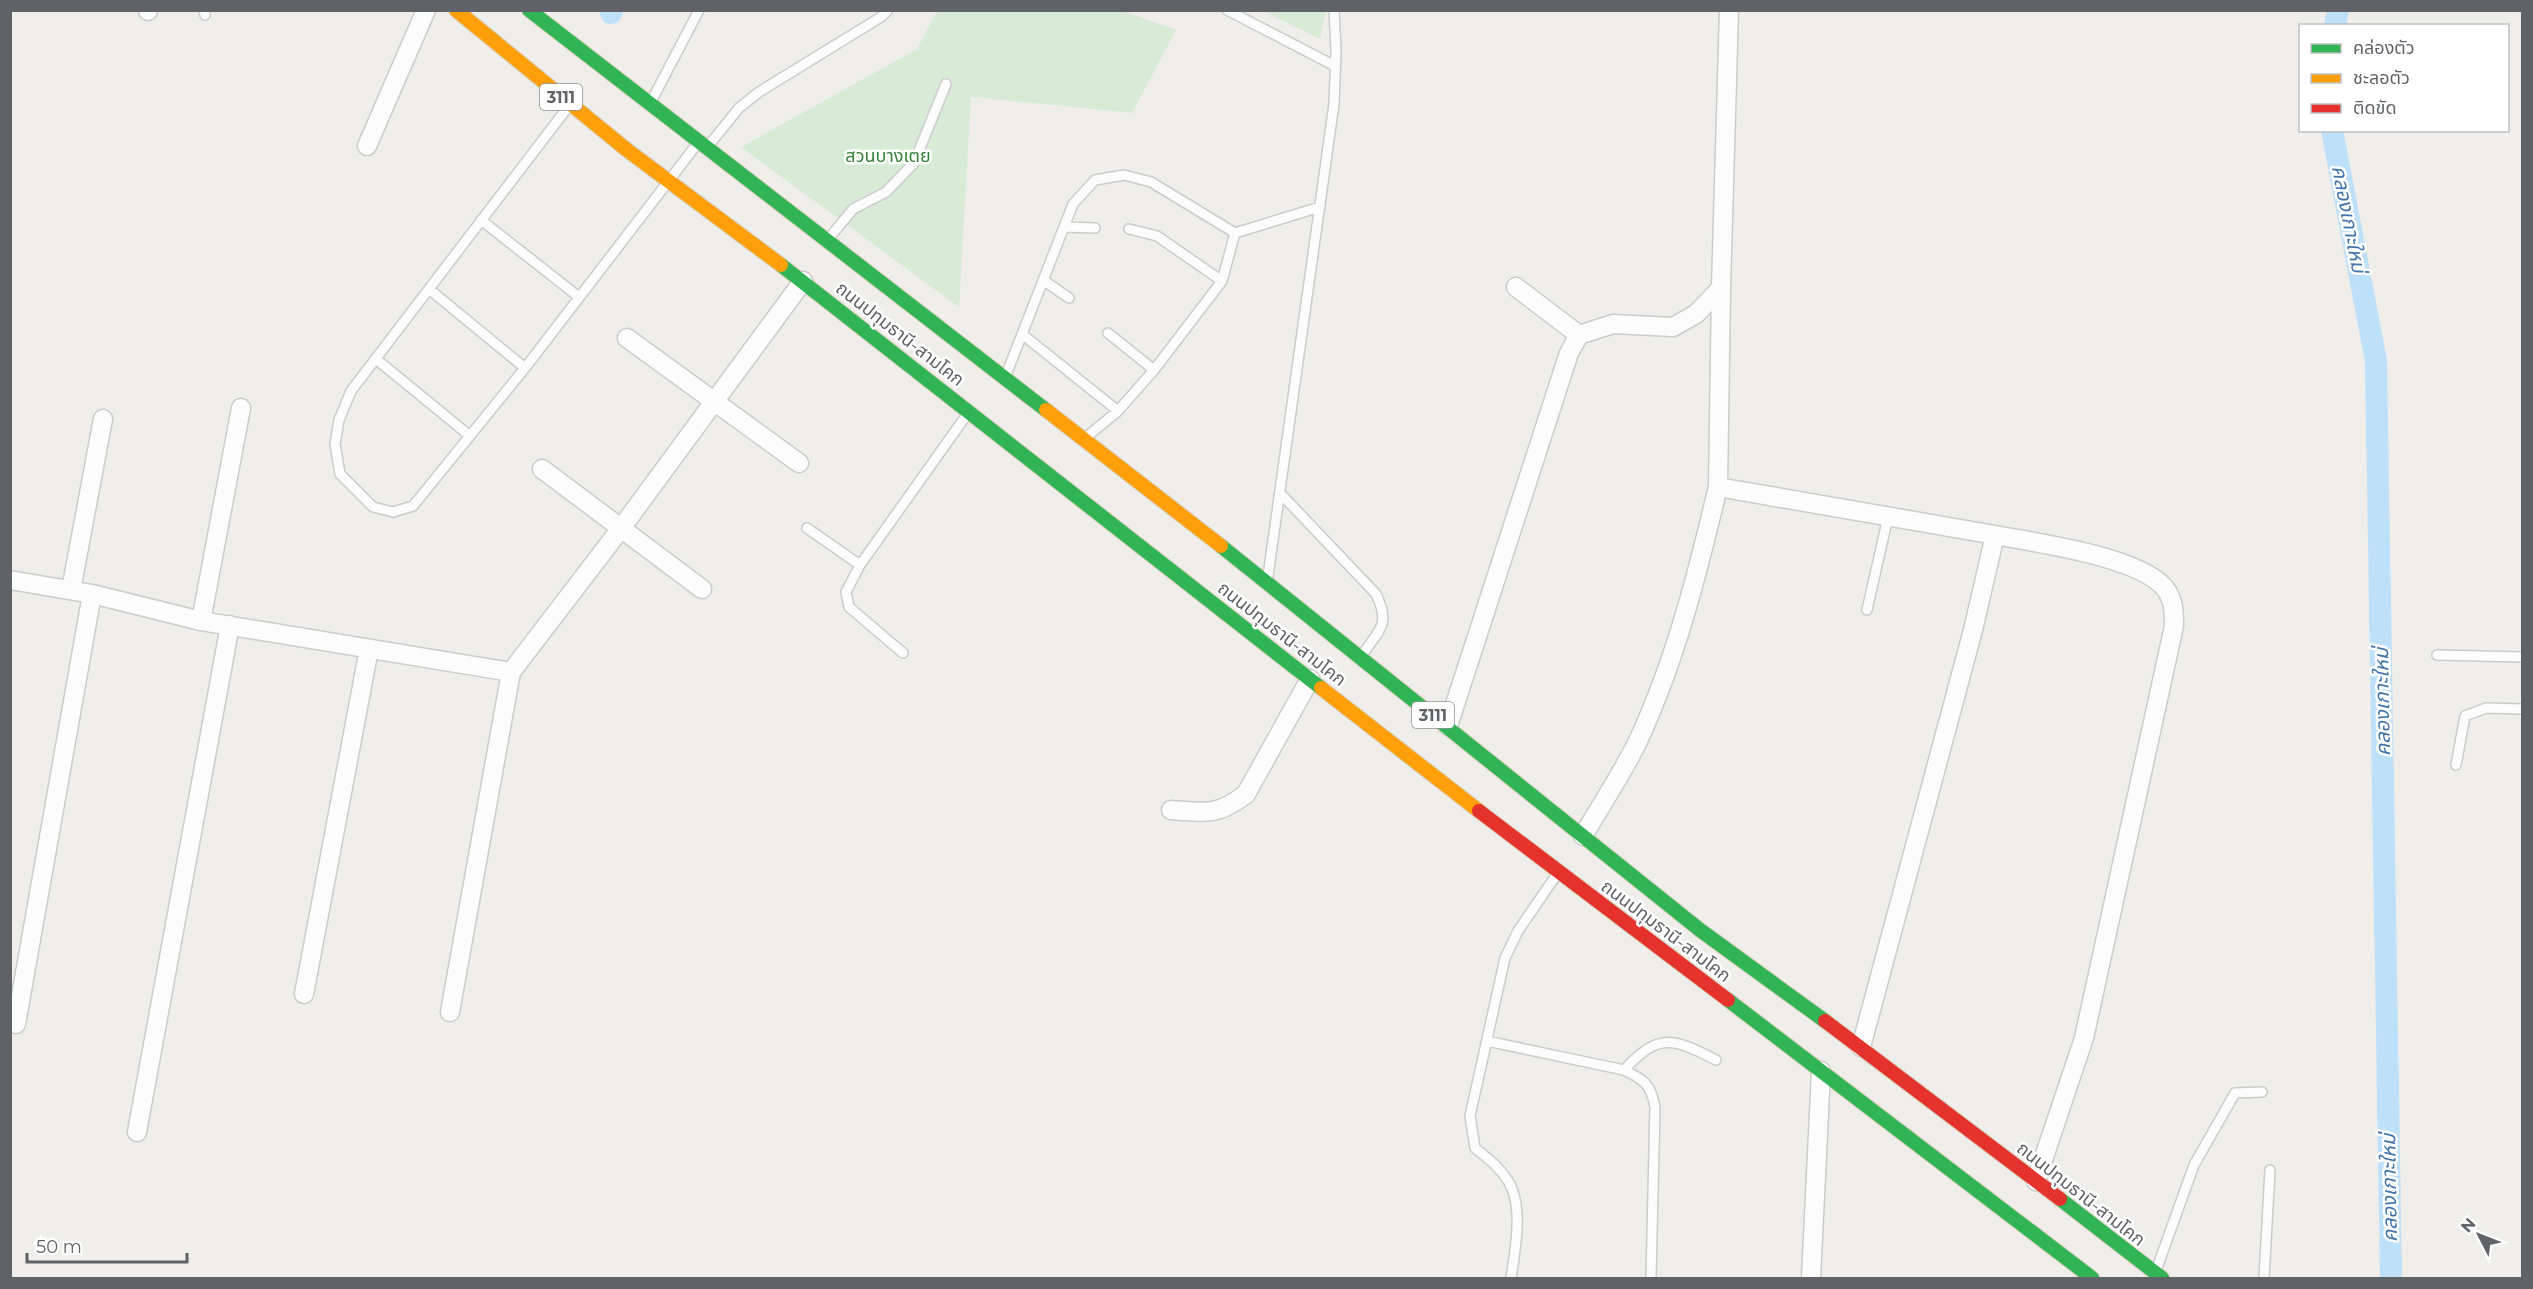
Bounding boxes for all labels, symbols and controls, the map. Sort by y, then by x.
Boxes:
legend [2299,24,2509,132]
text: คล่องตัว [2353,37,2415,59]
text: ชะลอตัว [2353,67,2410,89]
road number: 3111 [540,84,582,110]
text: ติดขัด [2353,97,2396,119]
park label: สวนบางเตย [845,145,931,167]
water label: คลองเกาะใหม่ [2327,163,2372,278]
street label: ถนนปทุมธานี-สามโคก [831,277,969,391]
street label: ถนนปทุมธานี-สามโคก [1213,577,1351,691]
water label: คลองเกาะใหม่ [2369,644,2395,756]
road number: 3111 [1412,702,1454,728]
street label: ถนนปทุมธานี-สามโคก [1597,875,1735,987]
water label: คลองเกาะใหม่ [2376,1130,2402,1242]
street label: ถนนปทุมธานี-สามโคก [2012,1137,2150,1251]
north arrow [2449,1205,2509,1265]
text: N [2457,1214,2480,1236]
scale bar [27,1226,188,1264]
text: 50 m [36,1236,82,1258]

